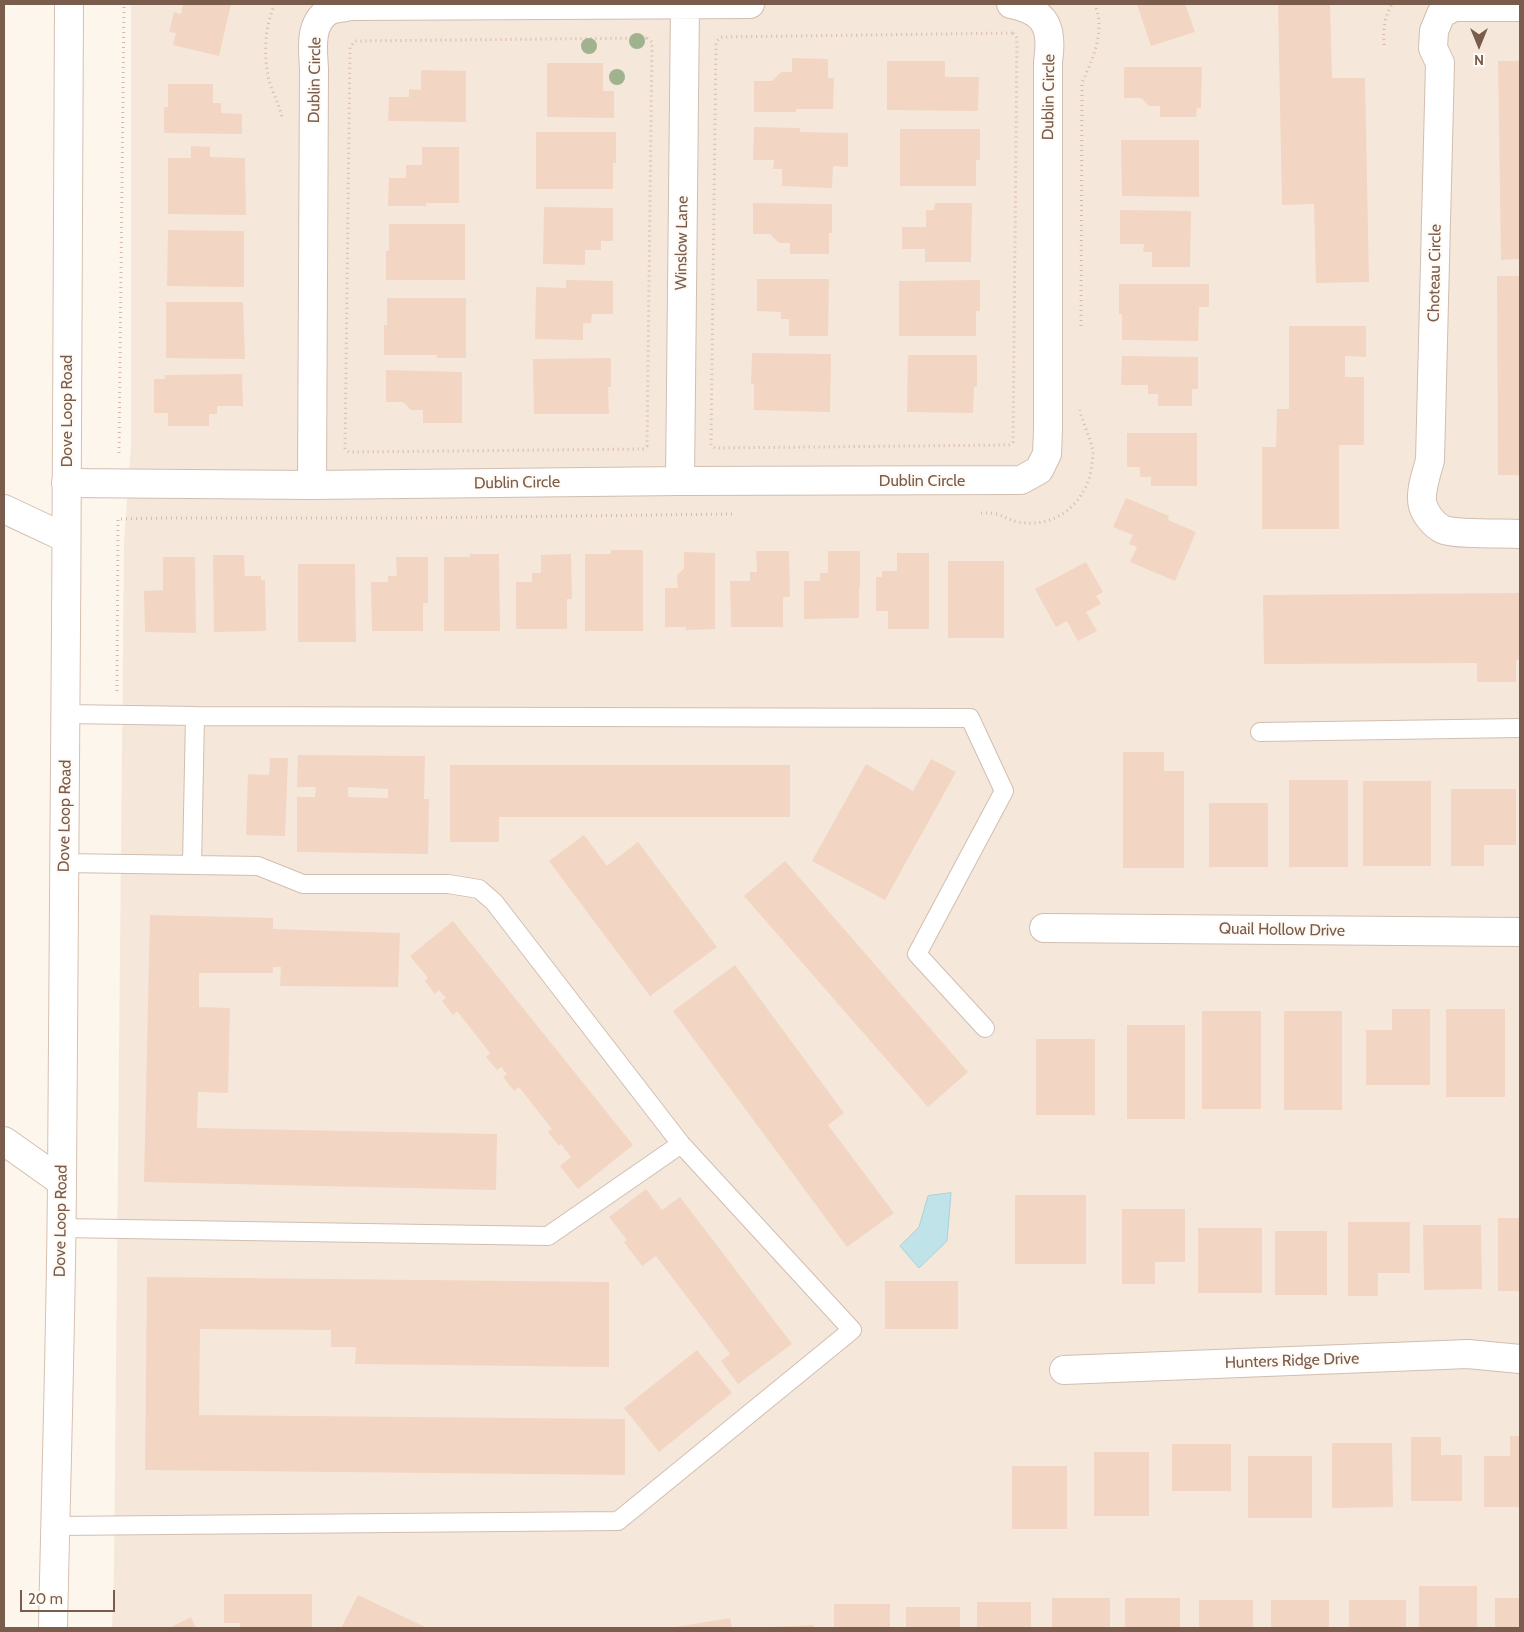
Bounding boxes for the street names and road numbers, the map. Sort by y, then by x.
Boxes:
street label: Dublin Circle [305,37,325,123]
street label: Dublin Circle [1039,54,1059,140]
street label: Winslow Lane [672,196,692,290]
street label: Choteau Circle [1425,224,1445,322]
street label: Dove Loop Road [57,355,77,467]
street label: Dublin Circle [879,471,965,491]
street label: Dublin Circle [474,473,560,493]
street label: Dove Loop Road [54,760,76,872]
street label: Quail Hollow Drive [1219,919,1345,941]
street label: Dove Loop Road [50,1165,72,1277]
street label: Hunters Ridge Drive [1224,1349,1360,1373]

